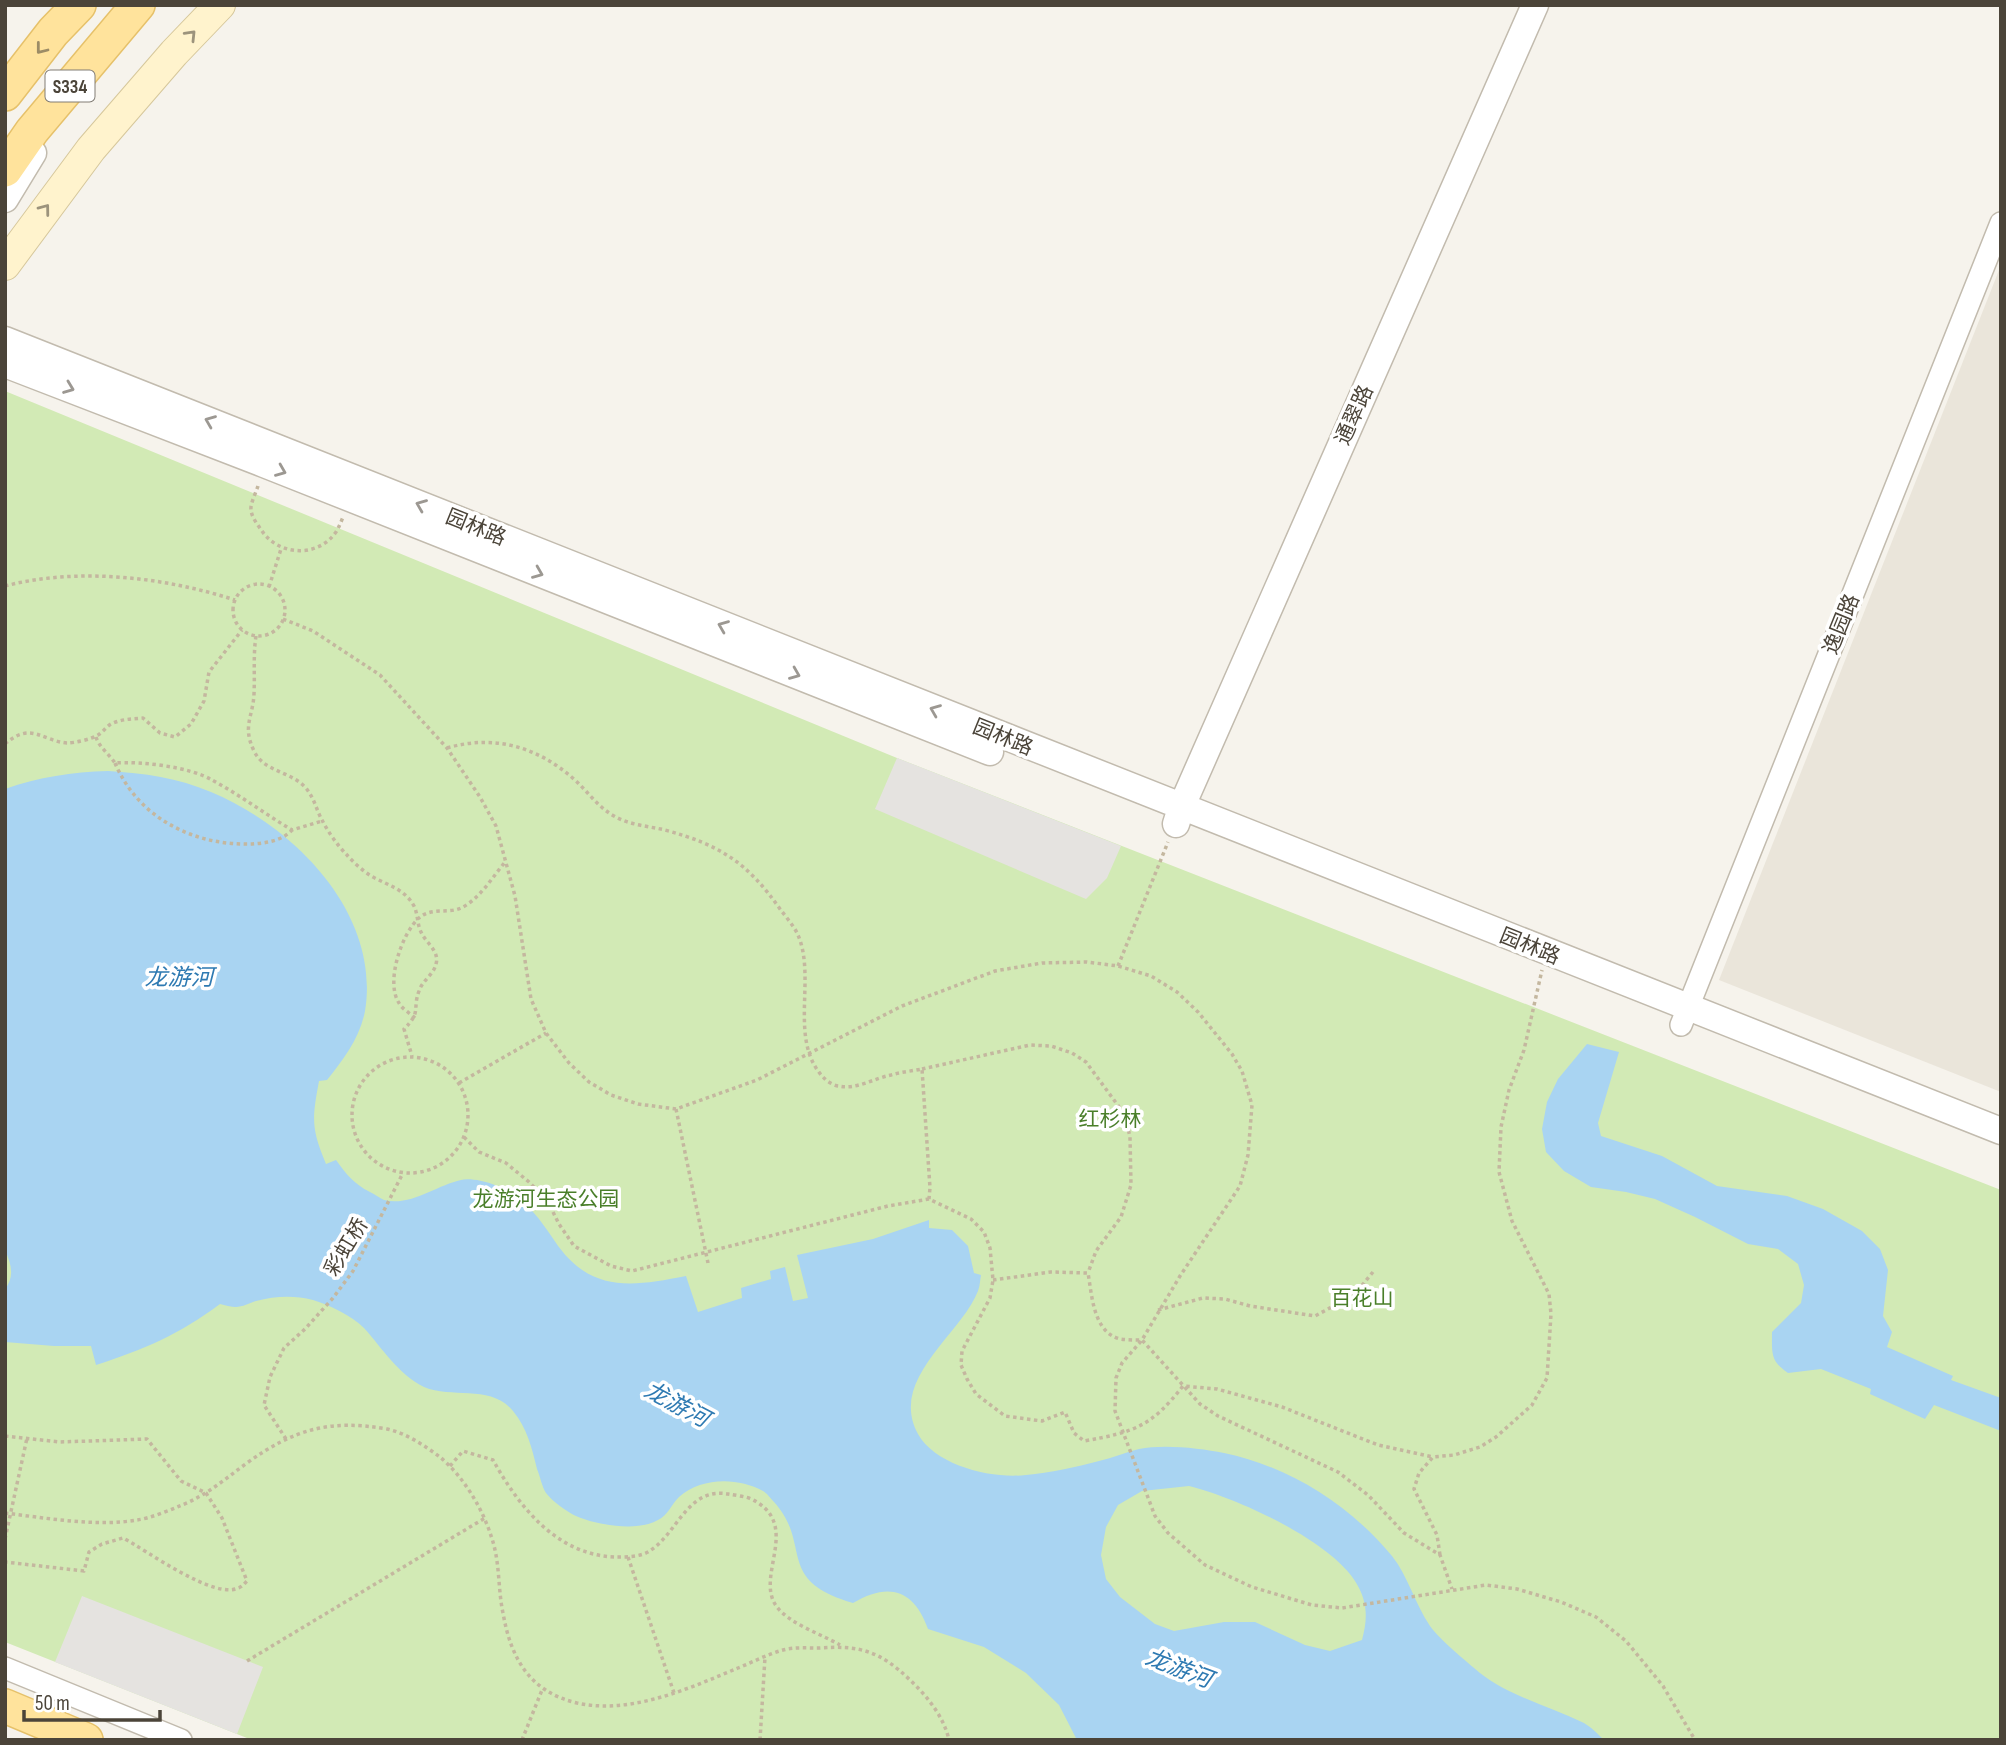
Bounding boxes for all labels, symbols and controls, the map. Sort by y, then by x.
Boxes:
one-way arrow [183,31,195,43]
one-way arrow [36,41,49,53]
road number: S334 [46,71,94,102]
one-way arrow [37,204,49,217]
one-way arrow [62,380,74,394]
street label: 通翠路 [1330,381,1379,449]
one-way arrow [204,416,216,430]
one-way arrow [274,462,286,476]
one-way arrow [416,500,428,514]
street label: 园林路 [442,504,510,551]
one-way arrow [531,564,543,578]
street label: 逸园路 [1818,590,1865,658]
one-way arrow [718,620,730,634]
one-way arrow [789,666,801,680]
one-way arrow [929,704,941,718]
street label: 园林路 [969,714,1037,761]
street label: 园林路 [1496,923,1564,970]
water label: 龙游河 [145,964,218,992]
park label: 红杉林 [1079,1107,1142,1132]
park label: 龙游河生态公园 [473,1187,620,1212]
street label: 彩虹桥 [319,1214,373,1281]
park label: 百花山 [1331,1286,1394,1311]
water label: 龙游河 [639,1376,717,1435]
water label: 龙游河 [1141,1643,1220,1696]
scale bar [24,1678,161,1722]
text: 50 m [35,1691,70,1716]

